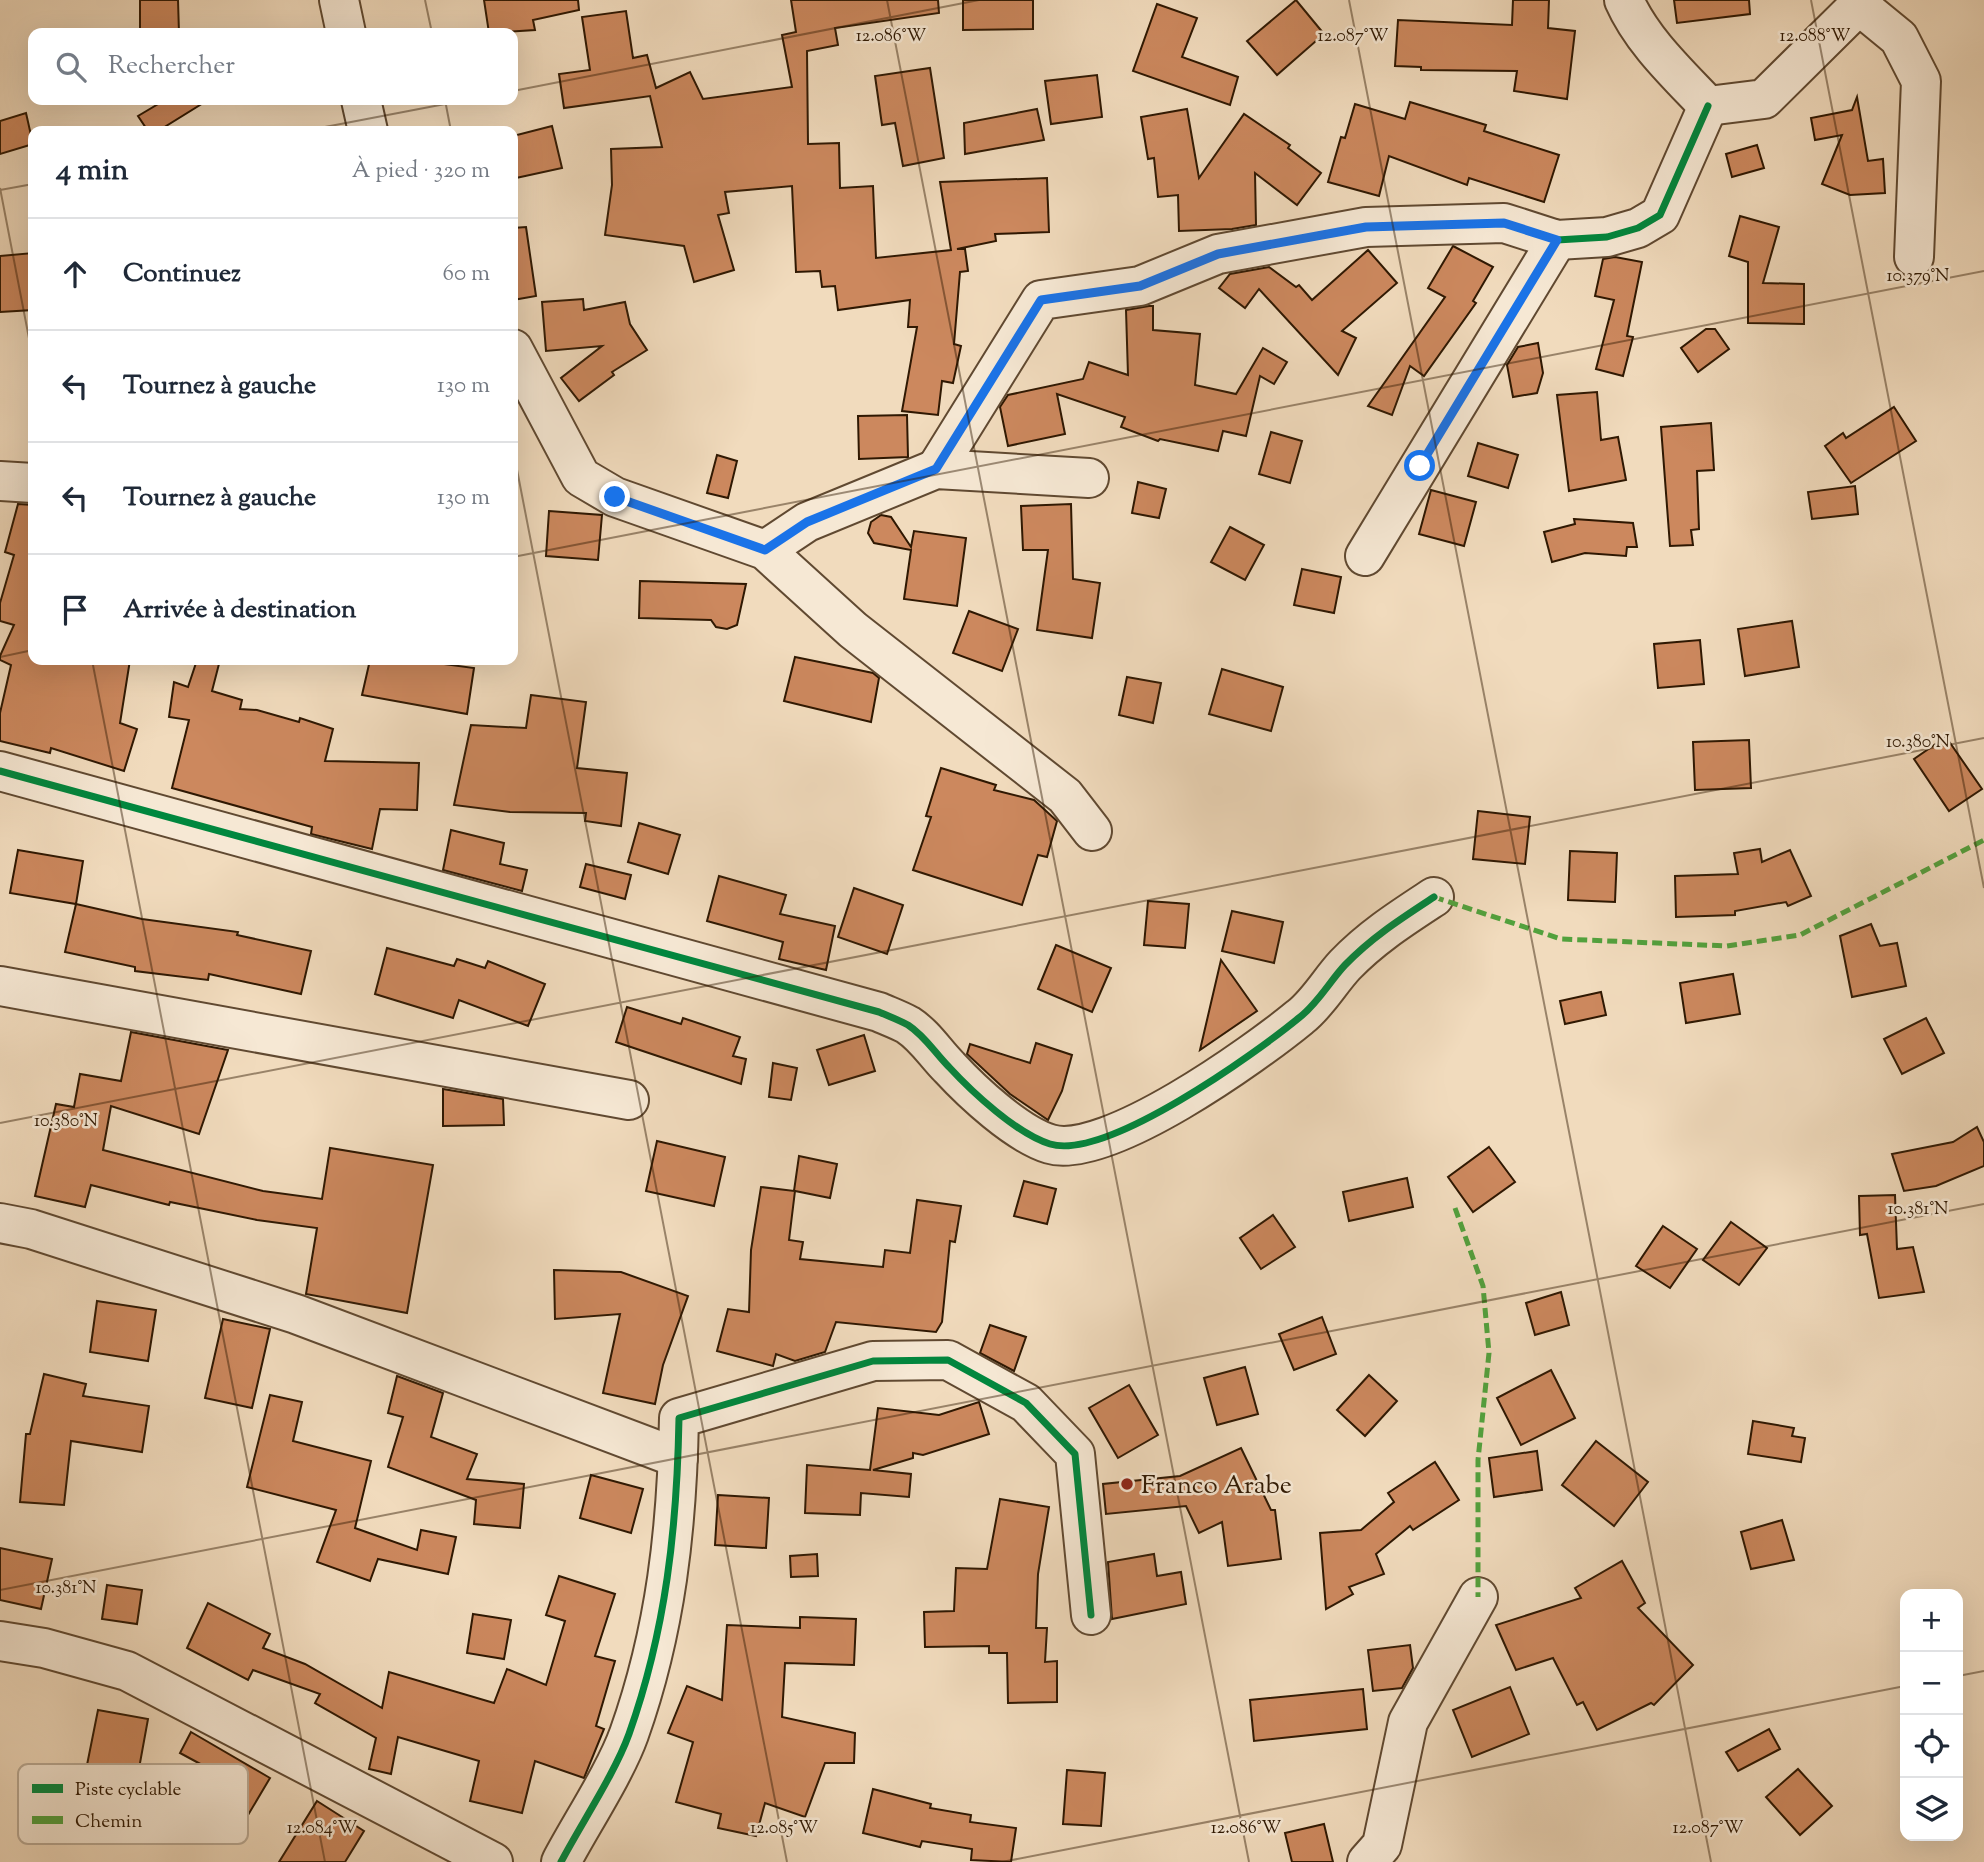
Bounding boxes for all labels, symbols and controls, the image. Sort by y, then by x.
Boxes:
text: 12.086°W [856,24,926,50]
text: 12.087°W [1318,24,1388,50]
text: 12.088°W [1780,24,1850,50]
search box [28,28,518,105]
icon: search [52,48,90,86]
text: Rechercher [108,48,235,85]
text: 4 min [56,150,129,193]
text: À pied · 320 m [352,155,490,188]
icon: ahead [56,255,94,293]
text: Continuez [123,256,241,293]
text: 60 m [442,258,490,291]
text: 10.379°N [1887,264,1949,290]
icon: left [56,367,94,405]
text: Tournez à gauche [123,368,316,405]
text: 130 m [437,370,490,403]
route start [1404,450,1435,481]
icon: left [56,479,94,517]
text: Tournez à gauche [123,480,316,517]
route end [599,481,630,512]
text: 130 m [437,482,490,515]
icon: arrive [56,591,94,629]
text: Arrivée à destination [123,592,356,629]
text: 10.380°N [1886,730,1950,756]
text: 10.380°N [34,1109,98,1135]
text: 10.381°N [1888,1197,1948,1223]
place label: Franco Arabe [1141,1468,1292,1505]
marker: Franco Arabe [1119,1476,1135,1492]
text: 10.381°N [36,1576,96,1602]
map controls [1900,1589,1963,1841]
button: + [1900,1589,1963,1652]
button: − [1900,1652,1963,1715]
button: locate [1900,1715,1963,1778]
legend [18,1764,248,1844]
text: Piste cyclable [75,1777,182,1804]
button: layers [1900,1778,1963,1841]
text: Chemin [75,1809,143,1836]
text: 12.084°W [287,1816,357,1842]
text: 12.085°W [750,1816,818,1842]
text: 12.086°W [1211,1816,1281,1842]
text: 12.087°W [1673,1816,1743,1842]

